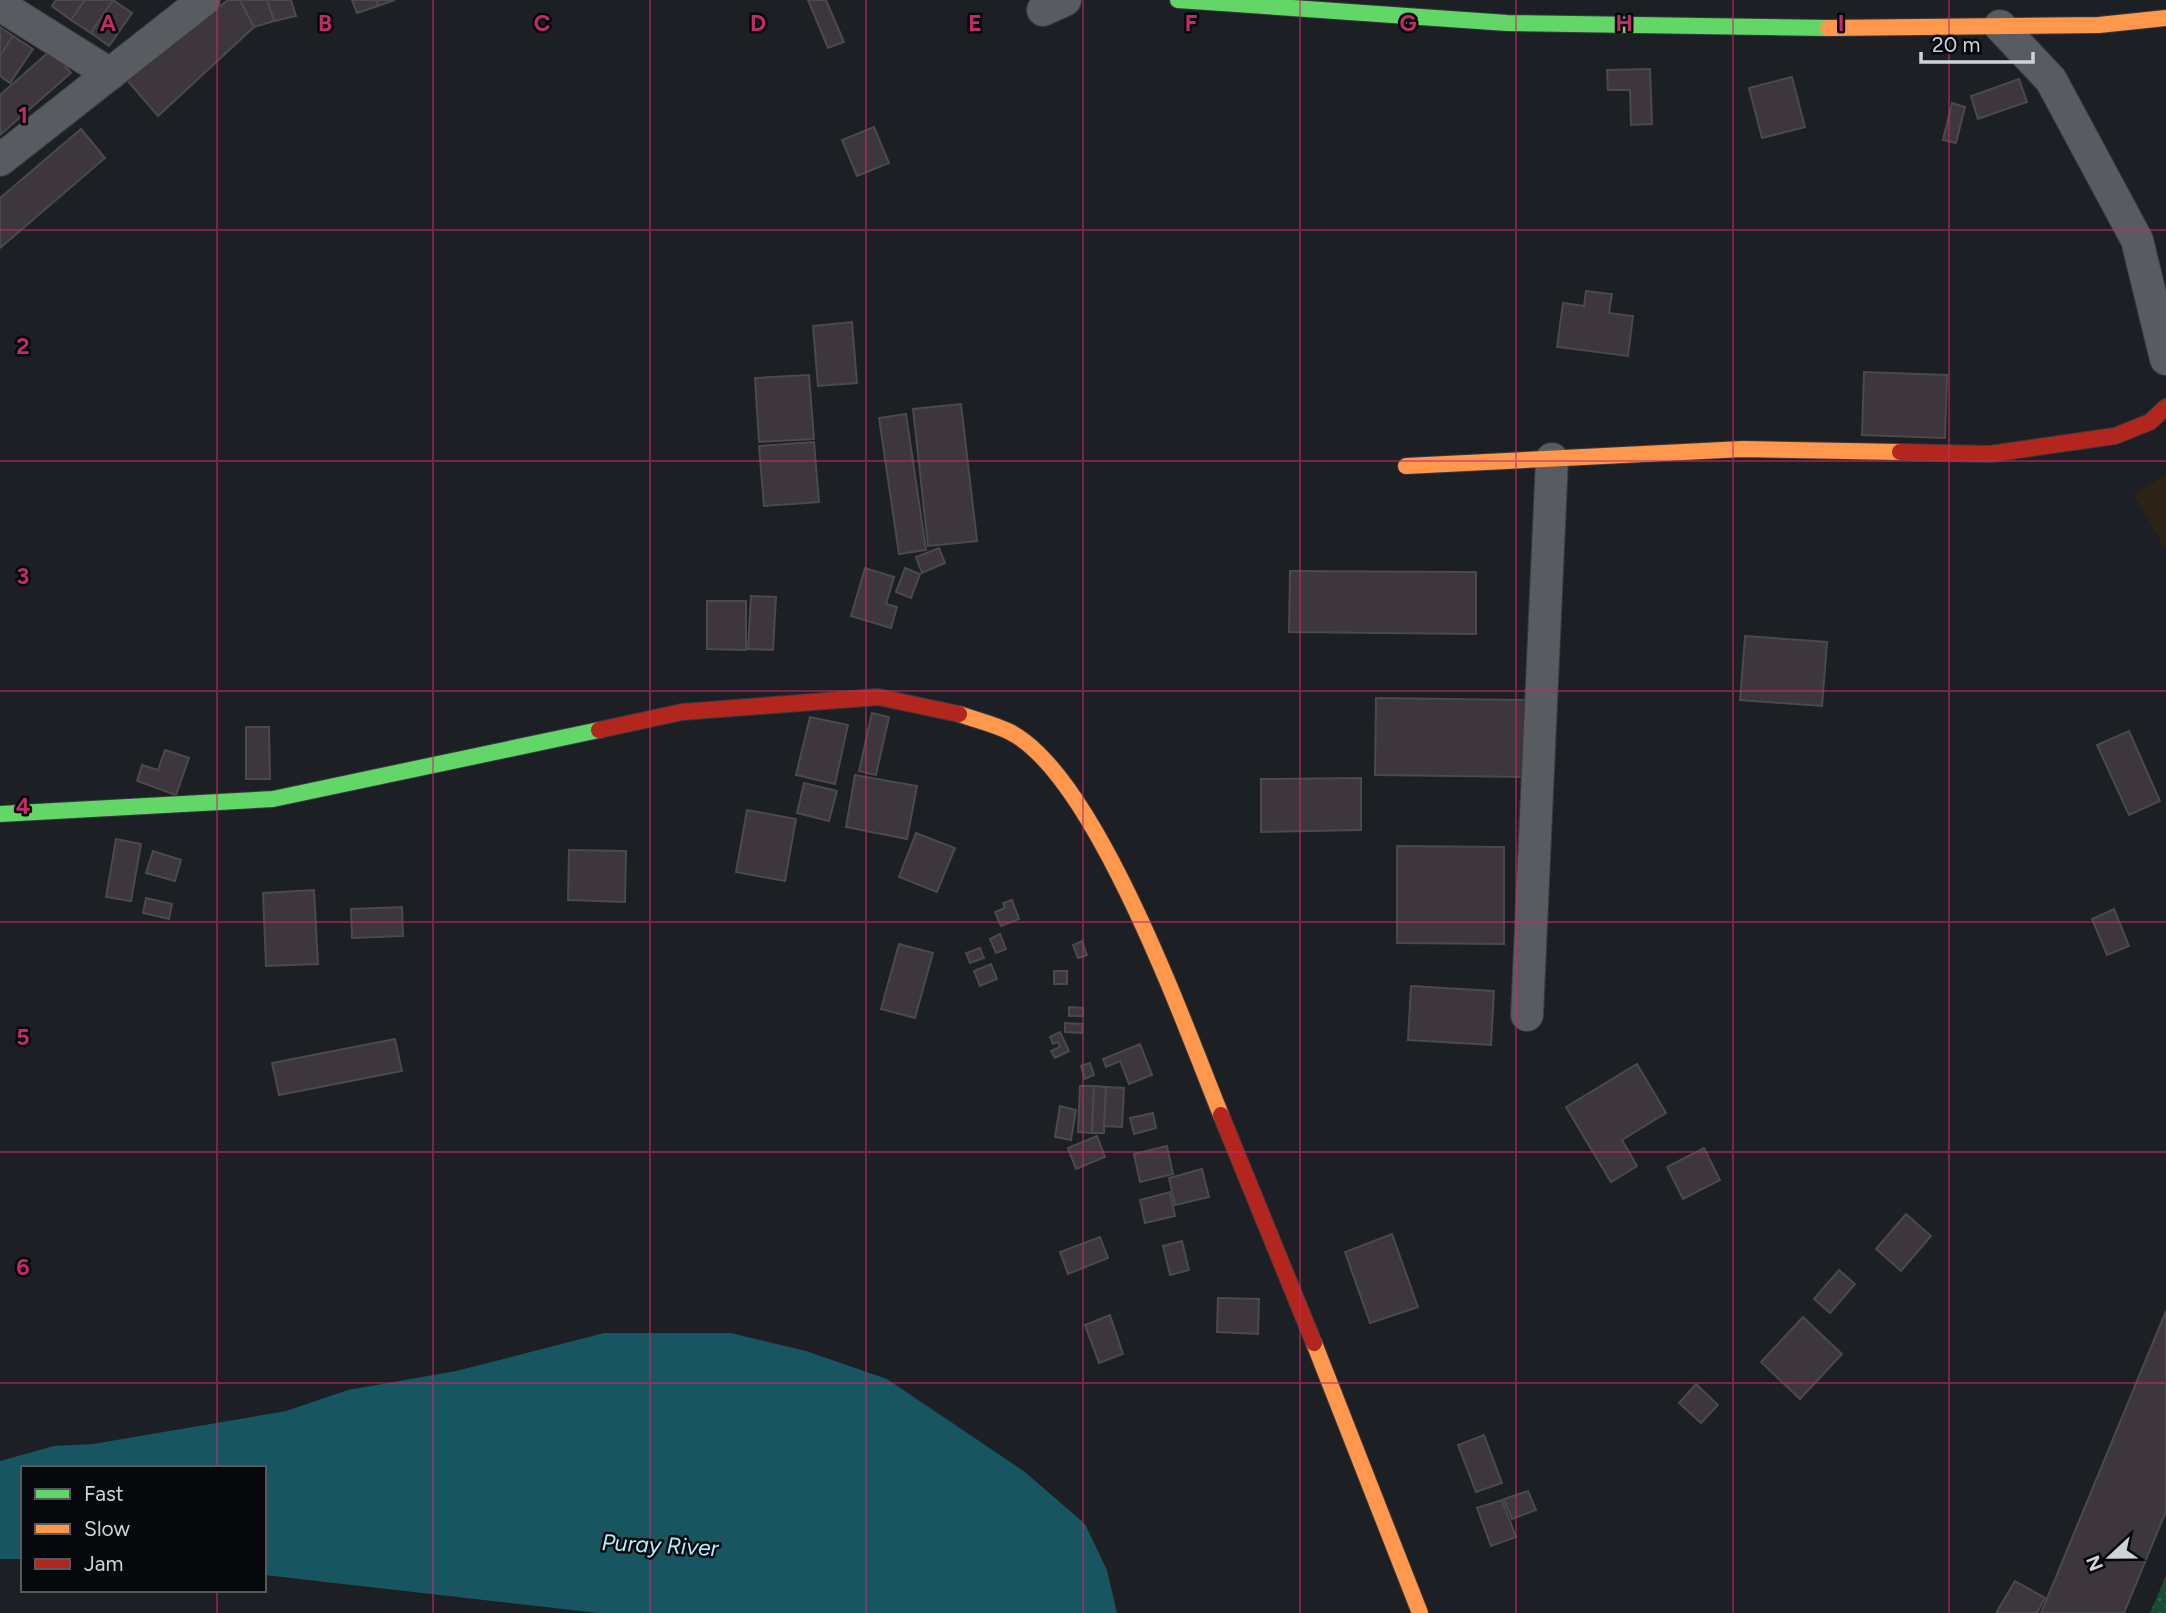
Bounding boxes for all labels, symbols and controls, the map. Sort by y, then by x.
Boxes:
text: A [100,9,117,37]
text: B [318,9,332,37]
text: C [534,9,551,37]
text: D [750,9,766,37]
text: E [968,9,982,37]
text: F [1185,9,1198,37]
text: G [1399,9,1417,37]
text: H [1615,9,1633,37]
text: I [1838,9,1844,37]
scale bar [1921,21,2033,65]
text: 20 m [1932,32,1980,57]
text: 1 [18,101,28,129]
text: 2 [16,332,30,360]
text: 3 [17,562,29,590]
text: 4 [16,792,30,820]
text: 5 [16,1023,30,1051]
text: 6 [16,1253,30,1281]
legend [21,1466,266,1592]
text: Fast [84,1481,124,1506]
text: Slow [84,1516,130,1541]
north arrow [2075,1522,2145,1592]
water label: Puray River [601,1528,720,1562]
text: Jam [84,1551,123,1576]
text: N [2081,1552,2108,1574]

